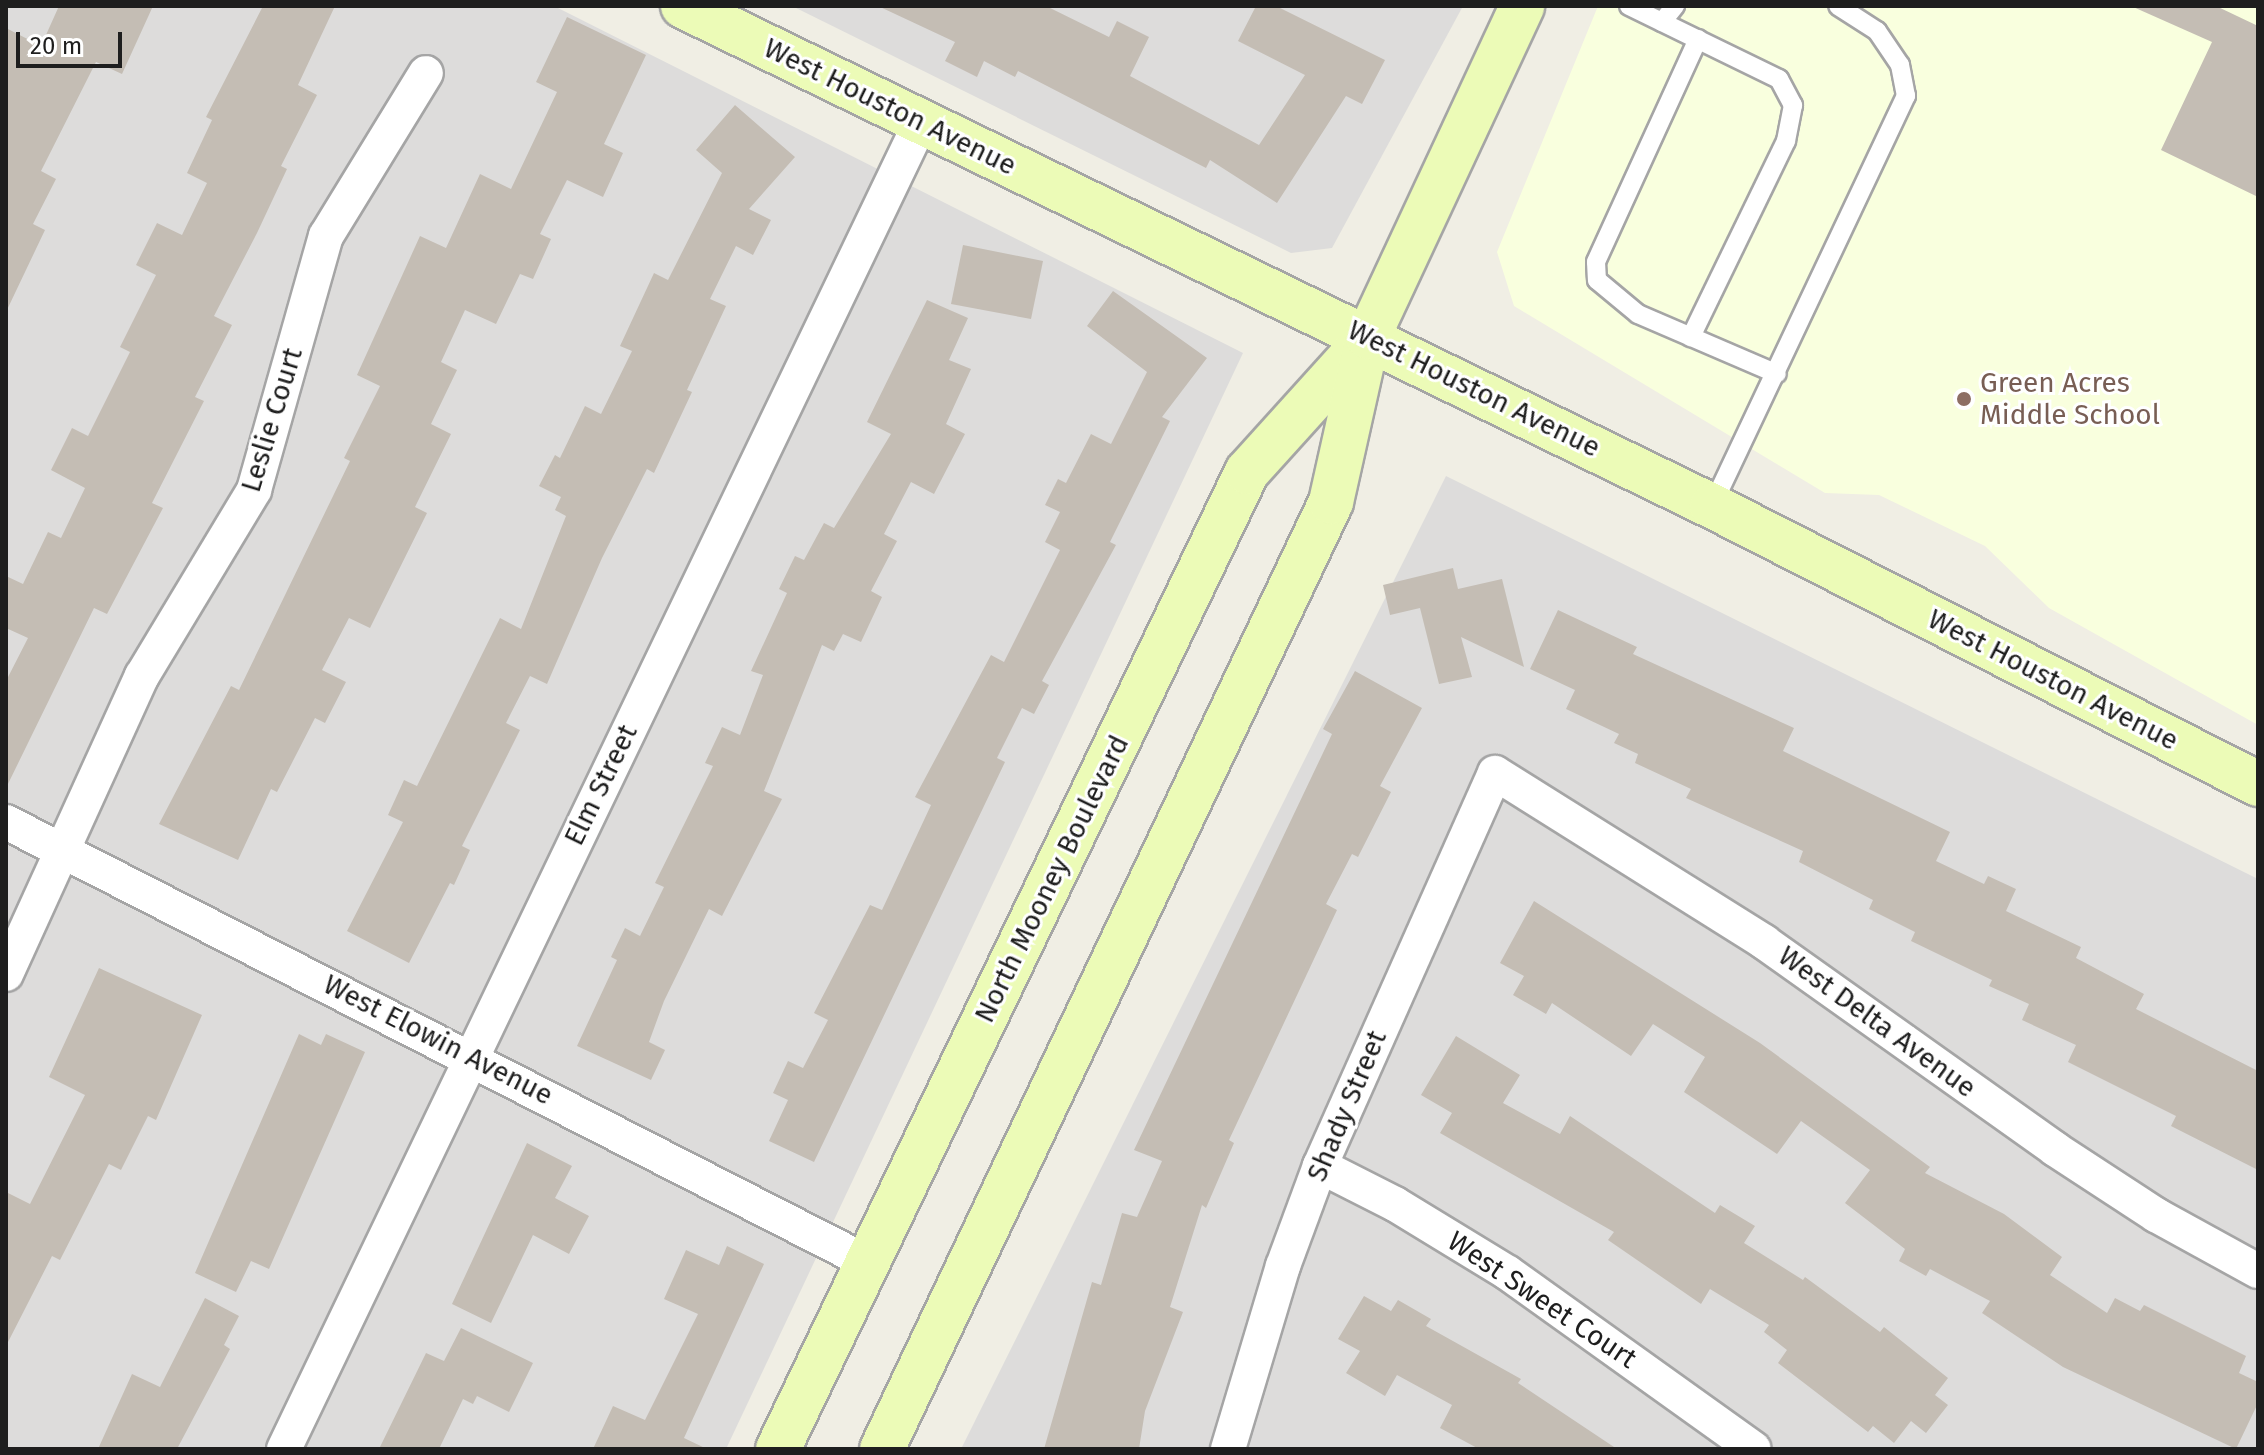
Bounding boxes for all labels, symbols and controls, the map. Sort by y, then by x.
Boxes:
scale bar [20,16,126,66]
street label: West Houston Avenue [758,31,1022,183]
text: 20 m [30,32,82,60]
street label: West Houston Avenue [1342,313,1606,465]
street label: Leslie Court [234,344,310,496]
place label: Green Acres Middle School [1980,366,2160,432]
marker: Green Acres Middle School [1955,390,1973,408]
street label: West Houston Avenue [1922,602,2184,758]
street label: Elm Street [557,719,645,851]
street label: North Mooney Boulevard [968,730,1136,1028]
street label: West Delta Avenue [1772,939,1982,1105]
street label: West Elowin Avenue [318,968,558,1112]
street label: Shady Street [1300,1025,1394,1187]
street label: West Sweet Court [1441,1224,1643,1376]

